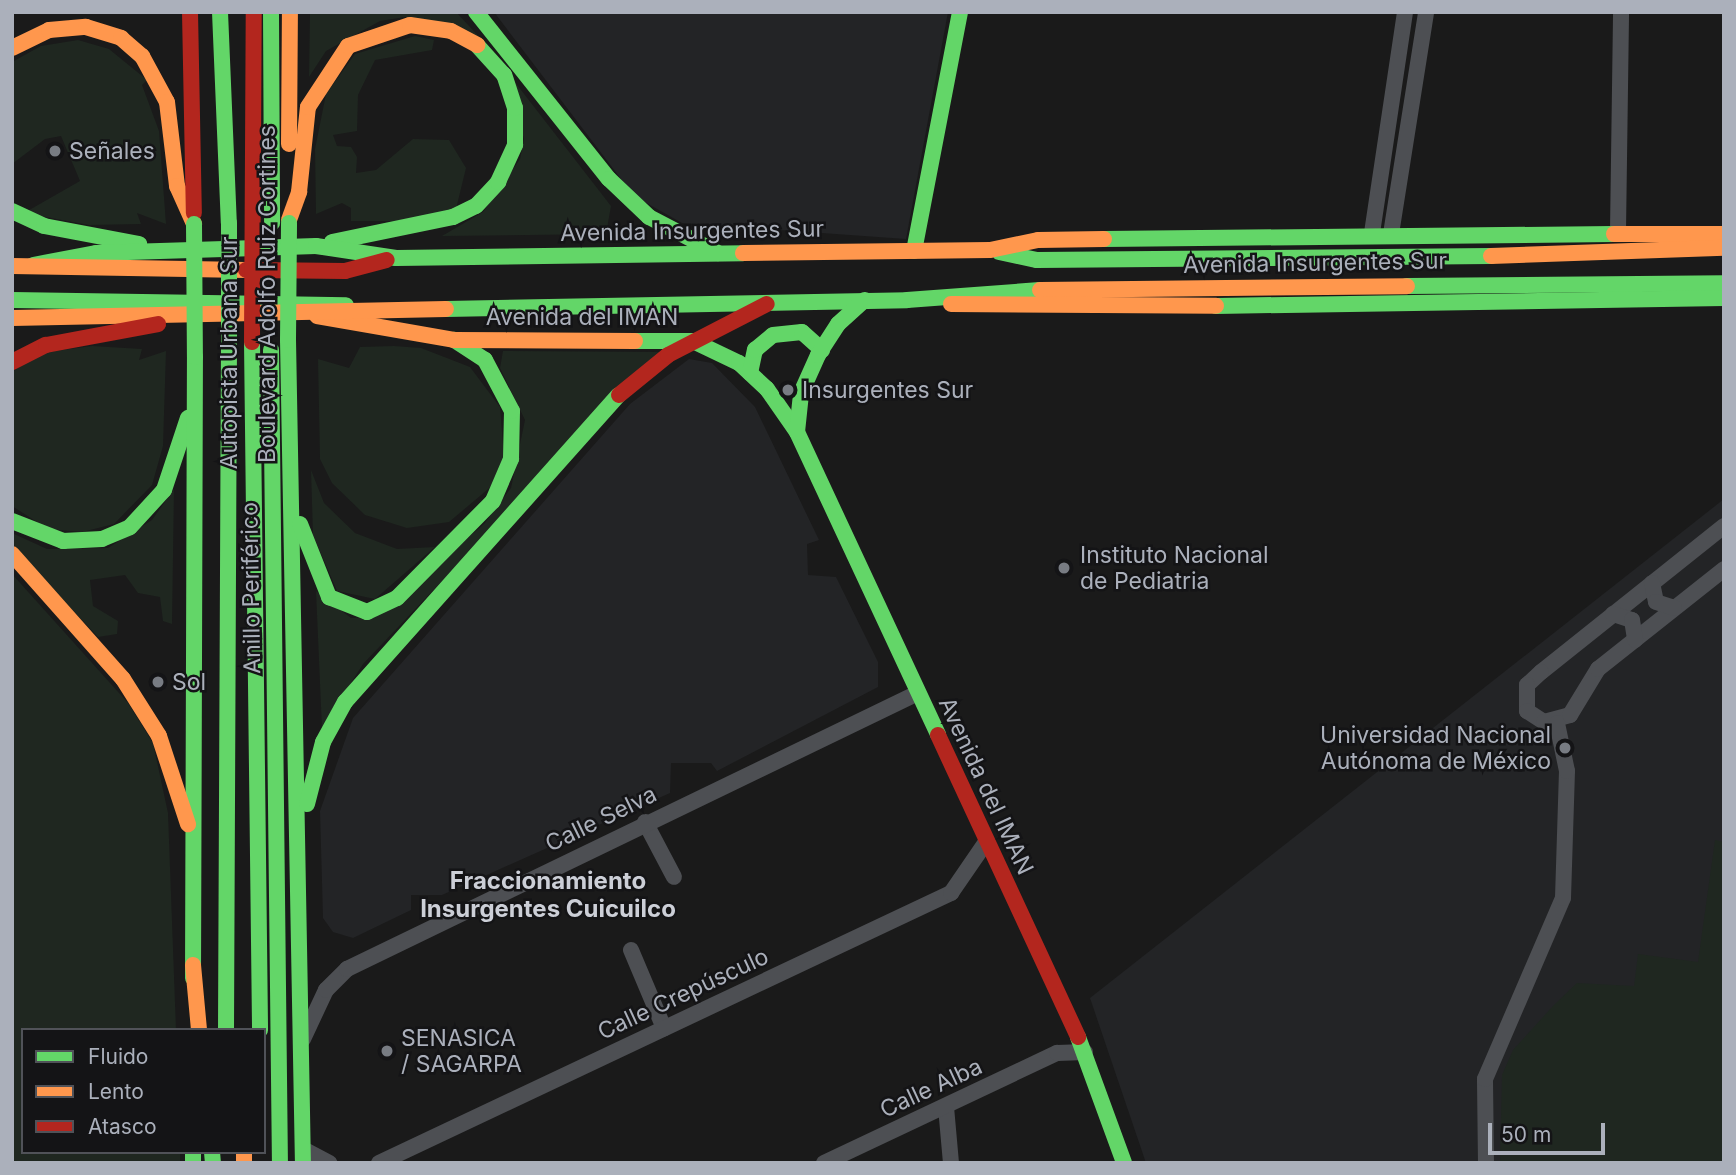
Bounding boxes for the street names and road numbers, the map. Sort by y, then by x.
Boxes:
street label: Boulevard Adolfo Ruiz Cortines [253,125,281,463]
street label: Avenida Insurgentes Sur [560,215,824,247]
street label: Autopista Urbana Sur [215,237,243,469]
street label: Avenida Insurgentes Sur [1183,247,1447,279]
street label: Avenida del IMAN [486,303,678,331]
street label: Anillo Periférico [236,502,266,674]
street label: Avenida del IMAN [933,693,1039,879]
street label: Calle Selva [541,780,661,858]
street label: Calle Crepúsculo [593,942,773,1046]
street label: Calle Alba [876,1052,986,1124]

